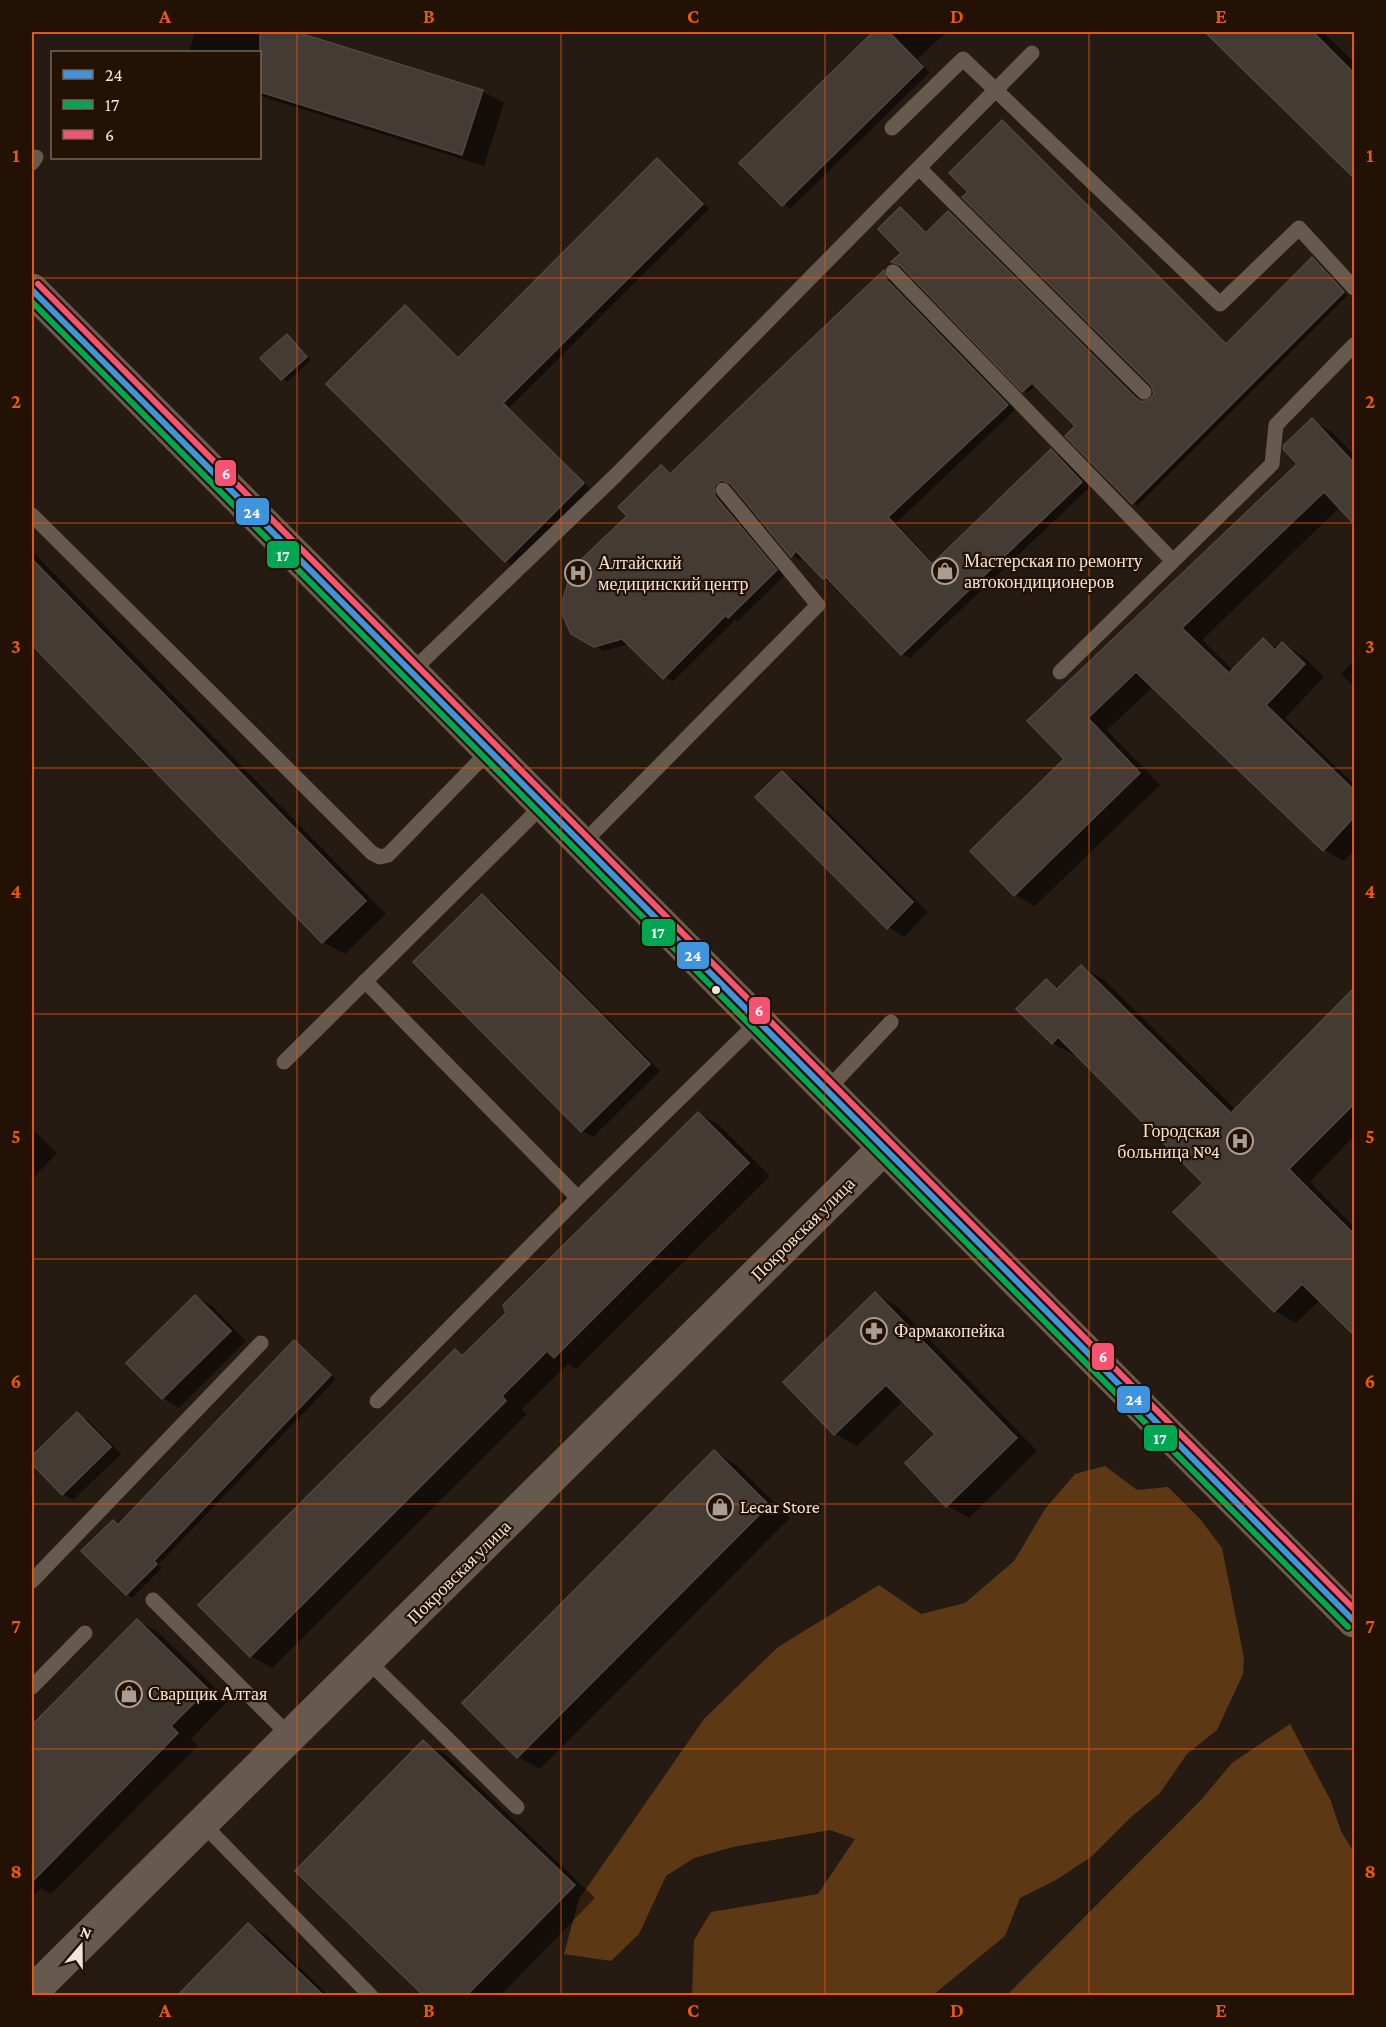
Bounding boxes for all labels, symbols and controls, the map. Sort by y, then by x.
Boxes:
text: A [158,5,172,27]
text: B [423,5,435,27]
text: C [687,5,699,27]
text: D [950,5,964,27]
text: E [1215,5,1227,27]
legend [51,51,261,159]
text: 24 [105,65,123,85]
text: 17 [105,95,119,115]
text: 6 [105,125,114,145]
text: 1 [12,144,20,166]
text: 1 [1366,144,1374,166]
text: 2 [11,390,21,412]
text: 2 [1365,390,1375,412]
line badge: 6 [214,459,237,487]
text: 6 [222,465,230,482]
line badge: 24 [235,497,270,526]
text: 24 [244,504,261,521]
line badge: 17 [266,540,300,569]
text: 17 [276,547,290,564]
place label: Мастерская по ремонту автокондиционеров [964,551,1143,592]
place label: Алтайский медицинский центр [598,553,749,594]
shop icon: Мастерская по ремонту автокондиционеров [930,556,960,586]
hospital icon: Алтайский медицинский центр [563,558,593,588]
text: 3 [11,635,21,657]
text: 3 [1365,635,1375,657]
text: 4 [11,880,22,902]
text: 4 [1365,880,1376,902]
line badge: 17 [641,918,676,947]
text: 17 [651,924,665,941]
line badge: 24 [676,941,710,970]
text: 24 [685,947,702,964]
unlabelled marker [710,984,722,996]
line badge: 6 [748,996,771,1025]
text: 6 [755,1002,763,1019]
place label: Городская больница №4 [1117,1121,1220,1162]
text: 5 [11,1125,21,1147]
text: 5 [1365,1125,1375,1147]
hospital icon: Городская больница №4 [1225,1126,1255,1156]
street label: Покровская улица [747,1173,859,1285]
pharmacy icon: Фармакопейка [859,1316,889,1346]
place label: Фармакопейка [894,1321,1005,1341]
line badge: 6 [1091,1342,1115,1371]
text: 6 [1099,1348,1107,1365]
text: 6 [11,1370,21,1392]
text: 6 [1365,1370,1375,1392]
line badge: 24 [1116,1385,1151,1414]
text: 24 [1126,1391,1143,1408]
line badge: 17 [1143,1424,1178,1452]
text: 17 [1153,1430,1167,1447]
shop icon: Lecar Store [705,1492,735,1522]
place label: Lecar Store [740,1497,820,1517]
street label: Покровская улица [403,1516,515,1628]
text: 7 [11,1615,21,1637]
text: 7 [1365,1615,1375,1637]
shop icon: Сварщик Алтая [114,1679,144,1709]
place label: Сварщик Алтая [148,1684,267,1704]
text: 8 [10,1860,22,1882]
text: 8 [1364,1860,1376,1882]
north arrow [51,1916,111,1976]
text: N [78,1923,94,1942]
text: A [158,1999,172,2021]
text: B [423,1999,435,2021]
text: C [687,1999,699,2021]
text: D [950,1999,964,2021]
text: E [1215,1999,1227,2021]

